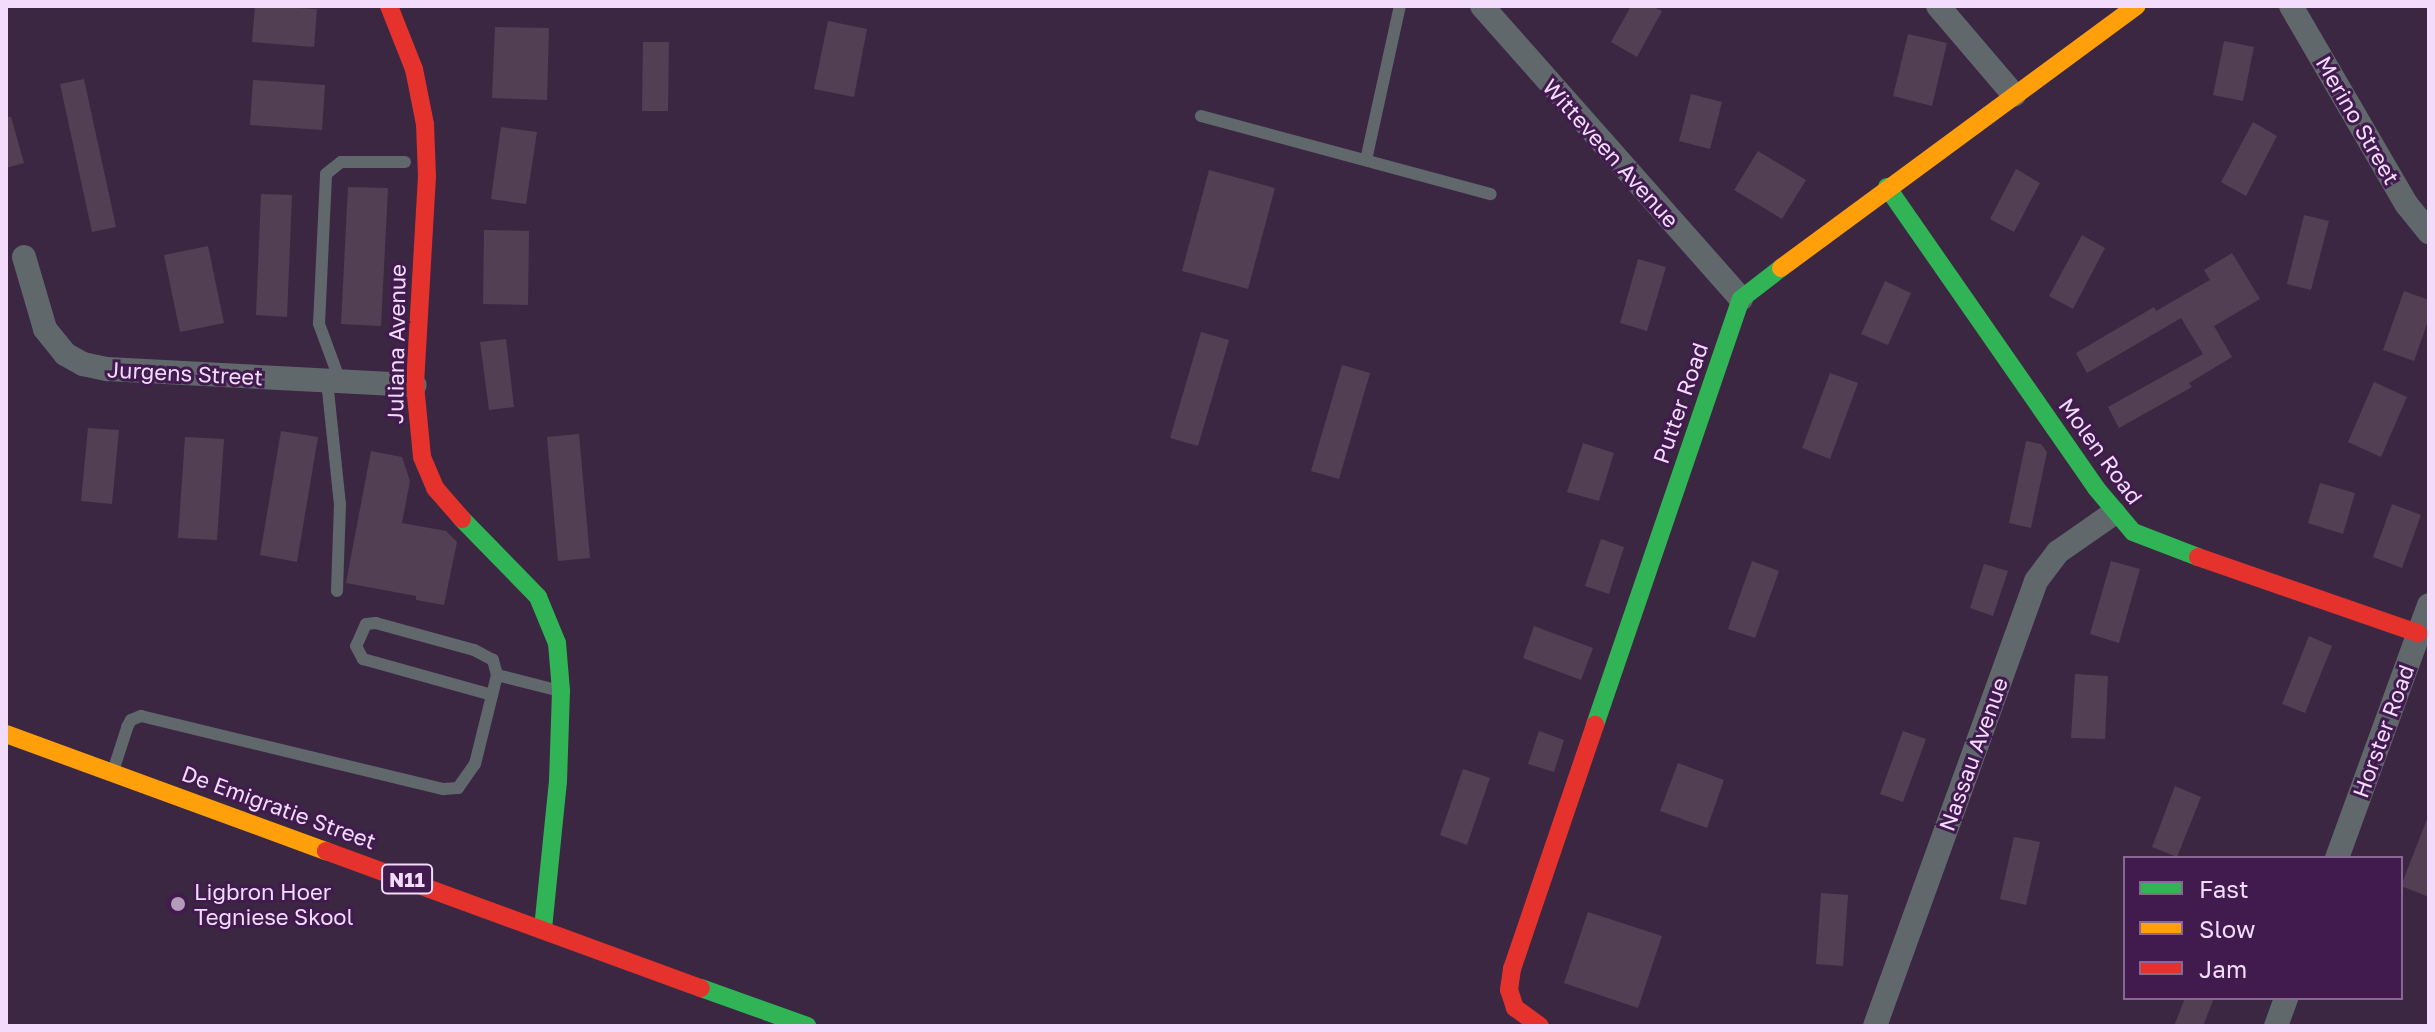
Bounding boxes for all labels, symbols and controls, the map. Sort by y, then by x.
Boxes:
street label: Merino Street [2311,51,2405,189]
street label: Witteveen Avenue [1537,73,1685,233]
street label: Juliana Avenue [381,264,411,424]
street label: Putter Road [1647,339,1713,467]
street label: Jurgens Street [106,356,264,390]
street label: Molen Road [2054,393,2148,509]
street label: Horster Road [2347,661,2419,801]
street label: Nassau Avenue [1933,674,2013,834]
street label: De Emigratie Street [178,760,380,854]
legend [2123,856,2403,1000]
road number: N11 [381,863,433,895]
text: Fast [2199,874,2249,903]
place label: Ligbron Hoer Tegniese Skool [194,878,354,930]
marker: Ligbron Hoer Tegniese Skool [169,895,187,913]
text: Slow [2199,914,2255,943]
text: Jam [2199,954,2247,983]

